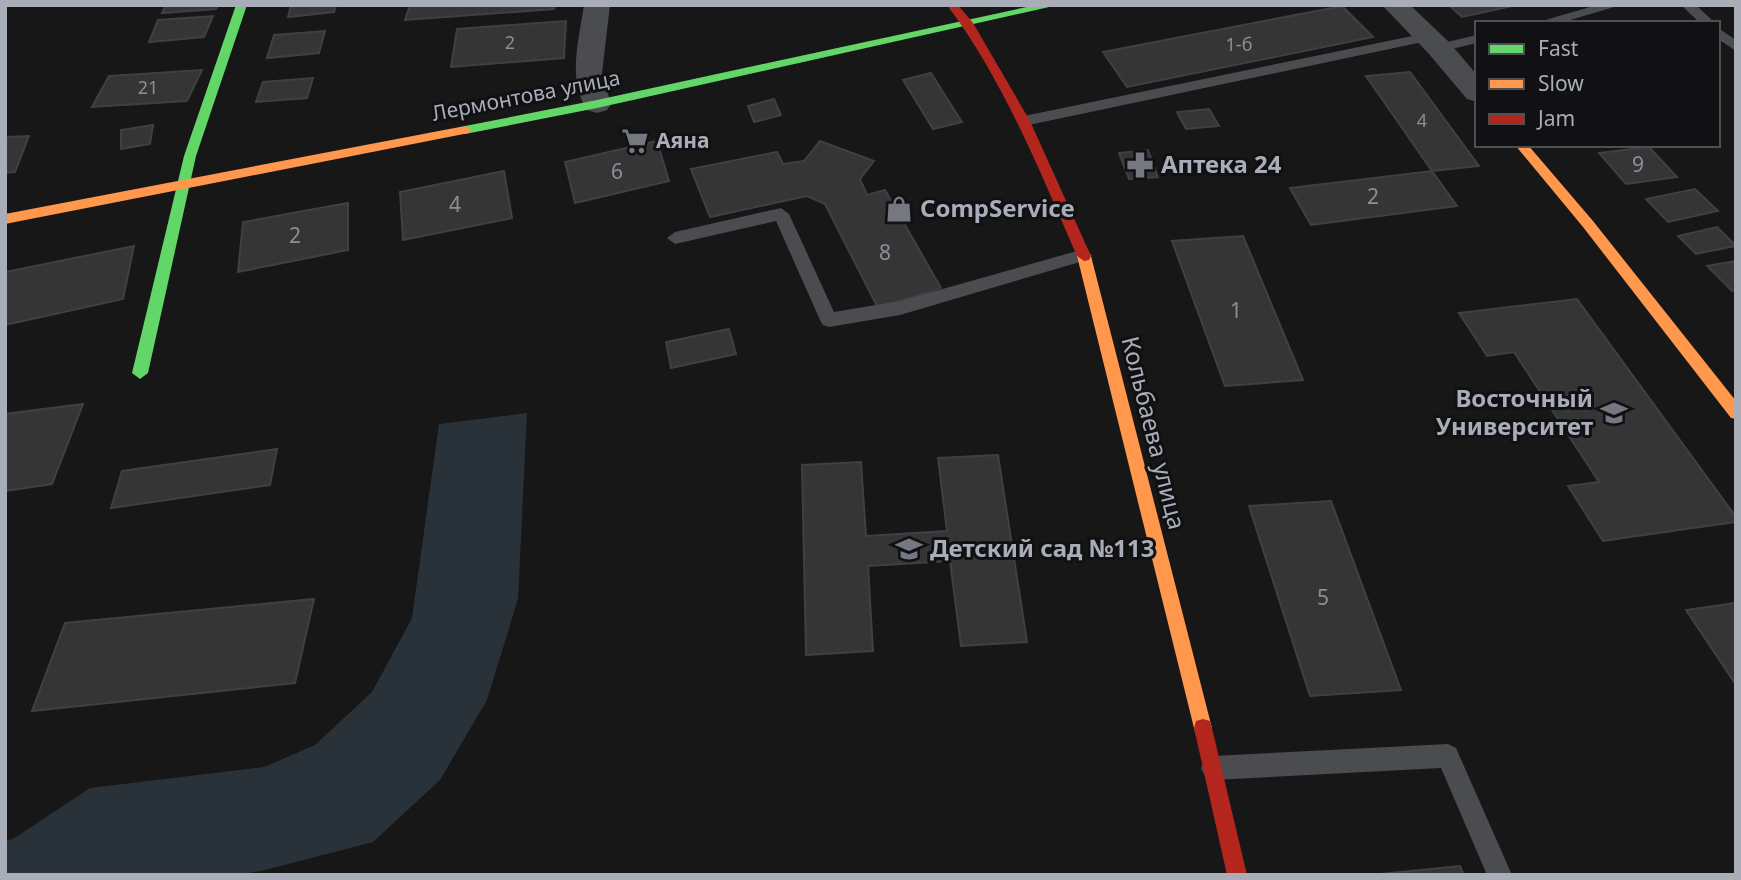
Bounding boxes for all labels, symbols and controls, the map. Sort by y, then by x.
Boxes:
legend [1475,21,1720,147]
house number: 2 [505,30,515,54]
house number: 1-б [1226,32,1252,56]
text: Fast [1538,34,1579,62]
street label: Лермонтова улица [429,63,622,127]
text: Slow [1538,69,1584,97]
house number: 21 [138,75,158,99]
text: Jam [1536,104,1575,132]
house number: 4 [1417,108,1427,132]
supermarket icon: Аяна [620,126,650,156]
place label: Аяна [656,126,710,154]
place label: Аптека 24 [1161,147,1282,180]
pharmacy icon: Аптека 24 [1125,150,1155,180]
house number: 9 [1632,150,1644,178]
house number: 6 [611,157,623,185]
house number: 2 [1367,182,1379,210]
house number: 4 [449,190,461,218]
place label: CompService [920,191,1075,224]
shop icon: CompService [884,194,914,224]
house number: 2 [289,221,301,249]
house number: 8 [879,238,891,266]
house number: 1 [1230,296,1242,324]
street label: Кольбаева улица [1114,333,1194,533]
place label: Восточный Университет [1436,381,1593,442]
school or university icon: Восточный Университет [1599,398,1629,428]
place label: Детский сад №113 [930,531,1155,564]
school or university icon: Детский сад №113 [894,534,924,564]
house number: 5 [1317,583,1329,611]

